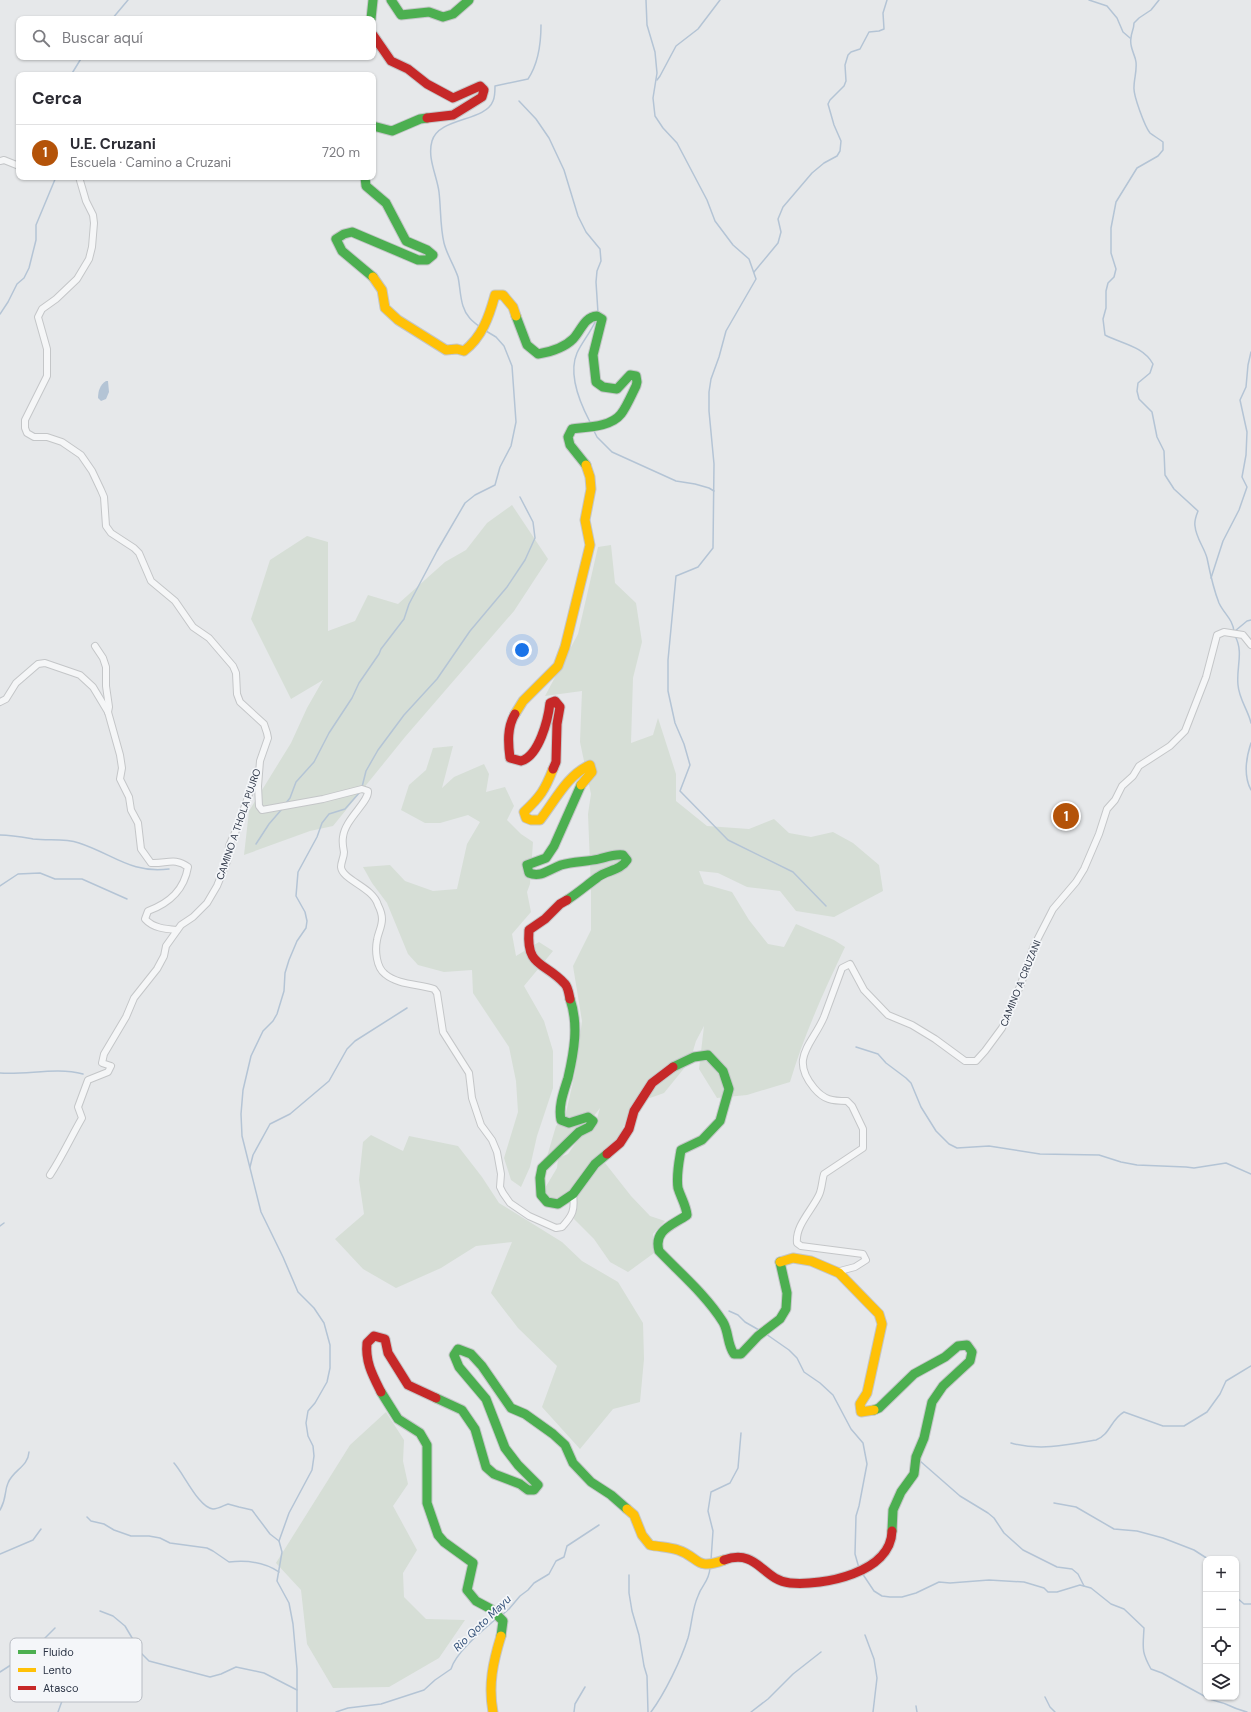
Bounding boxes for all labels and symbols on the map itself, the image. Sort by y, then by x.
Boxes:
your location [512,640,532,660]
street label: CAMINO A THOLA PUJRO [213,767,264,881]
pin: 1 [1053,801,1079,831]
street label: CAMINO A CRUZANI [997,938,1044,1028]
water label: Rio Qoto Mayu [450,1591,514,1654]
legend [10,1638,142,1702]
text: Fluido [43,1645,74,1659]
text: Lento [43,1663,72,1677]
text: Atasco [43,1681,78,1695]

